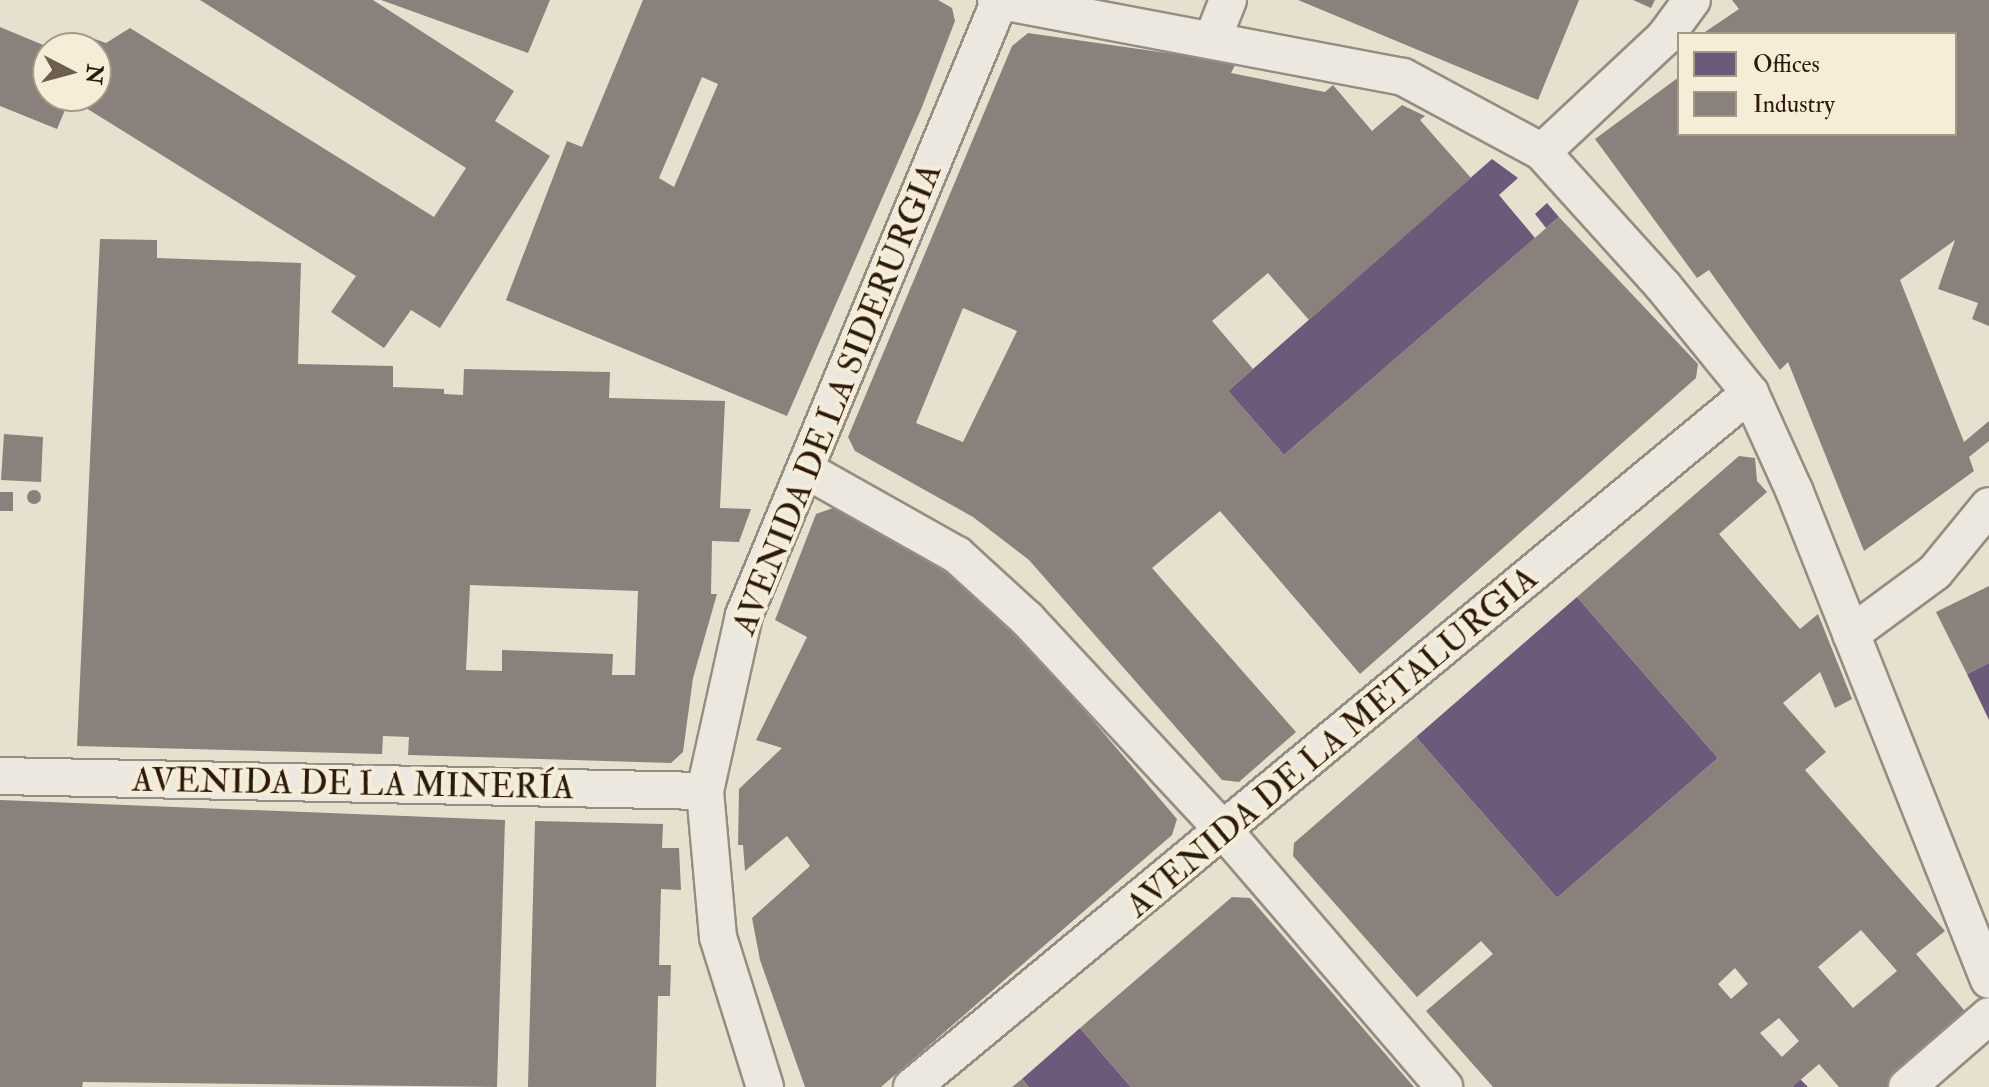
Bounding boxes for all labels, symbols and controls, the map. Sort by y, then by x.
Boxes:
north arrow [32,32,112,112]
legend [1677,32,1957,136]
text: Offices [1753,49,1820,80]
text: N [79,63,109,86]
text: Industry [1753,89,1835,120]
street label: AVENIDA DE LA SIDERURGIA [723,157,951,641]
street label: AVENIDA DE LA METALURGIA [1118,558,1546,926]
street label: AVENIDA DE LA MINERÍA [131,760,575,808]

